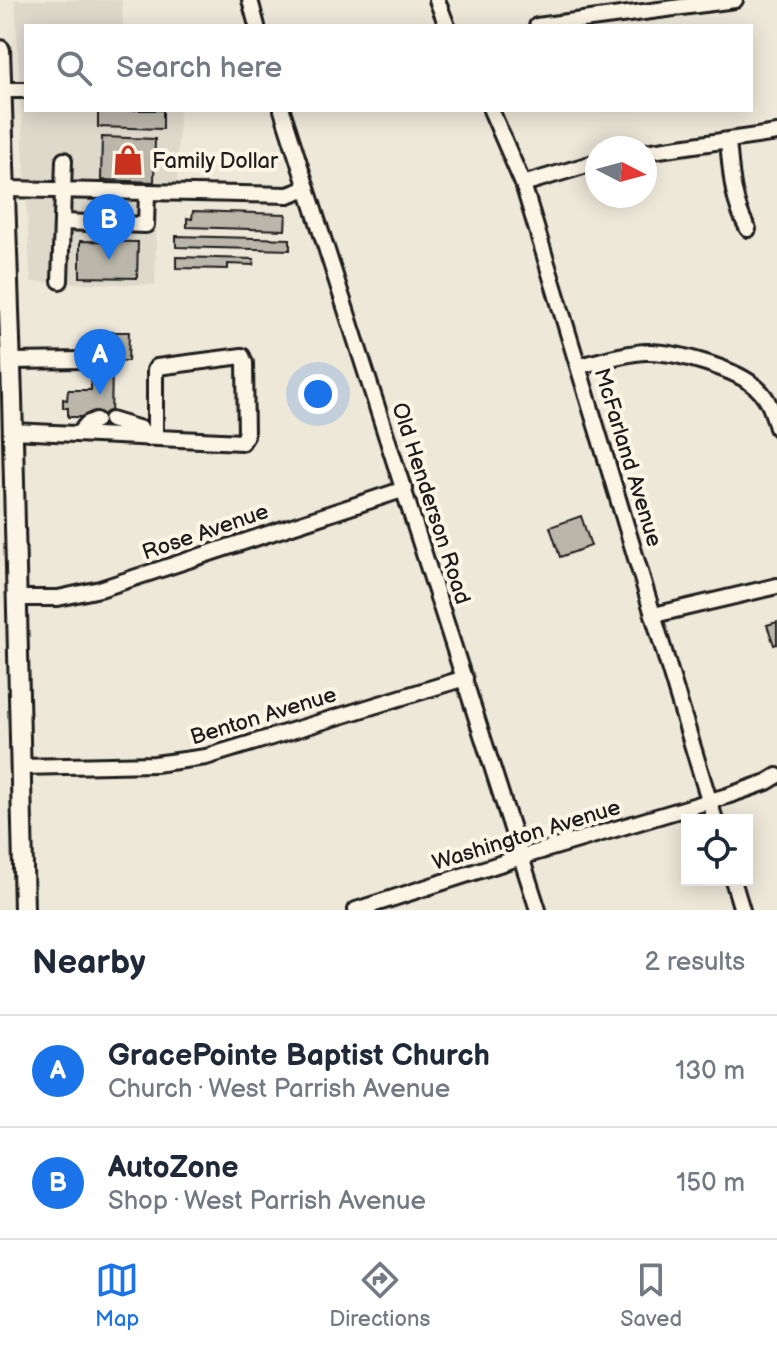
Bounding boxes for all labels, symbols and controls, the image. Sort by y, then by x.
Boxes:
search box [24,24,753,112]
icon: search [52,46,96,90]
text: Search here [116,50,282,86]
north arrow [585,136,657,208]
shop icon: Family Dollar [111,143,145,177]
place label: Family Dollar [152,148,279,175]
pin: B [83,194,135,260]
pin: A [74,329,126,395]
street label: McFarland Avenue [588,365,668,550]
your location [298,374,338,414]
street label: Old Henderson Road [385,399,476,608]
street label: Rose Avenue [139,498,272,567]
street label: Benton Avenue [187,681,340,751]
street label: Washington Avenue [429,794,624,877]
map controls [681,814,753,886]
button: locate [681,814,753,886]
text: Nearby [32,942,146,983]
text: 2 results [645,947,745,978]
text: GracePointe Baptist Church [108,1038,490,1074]
text: A [50,1056,66,1087]
text: 130 m [675,1056,745,1087]
text: Church · West Parrish Avenue [108,1074,450,1105]
text: AutoZone [108,1150,238,1186]
text: B [49,1168,67,1199]
text: 150 m [676,1168,745,1199]
text: Shop · West Parrish Avenue [108,1186,426,1217]
tab: Map [95,1258,139,1333]
tab: Directions [329,1258,430,1333]
tab: Saved [620,1258,682,1333]

